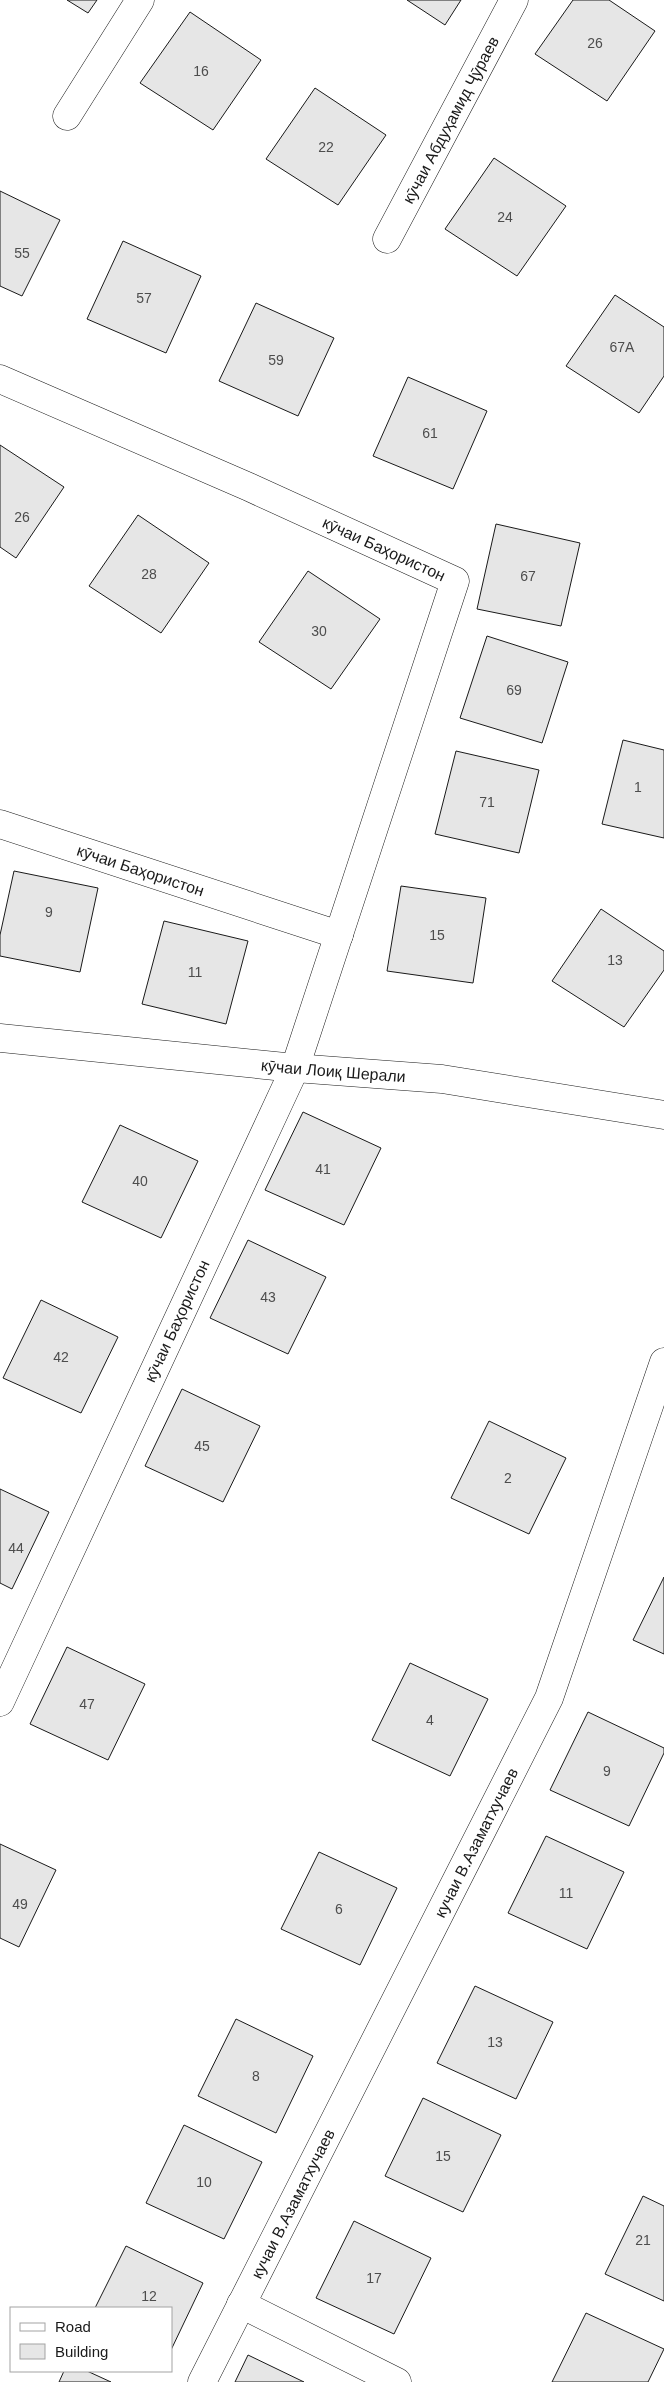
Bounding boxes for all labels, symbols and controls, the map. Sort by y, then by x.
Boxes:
street label: кӯчаи Абдуҳамид Ҷӯраев [399,33,502,206]
house number: 26 [587,35,603,51]
house number: 16 [193,63,209,79]
house number: 22 [318,139,334,155]
house number: 24 [497,209,513,225]
house number: 55 [14,245,30,261]
house number: 57 [136,290,152,306]
house number: 67А [610,339,635,355]
house number: 59 [268,352,284,368]
house number: 61 [422,425,438,441]
house number: 26 [14,509,30,525]
street label: кӯчаи Баҳористон [320,513,448,584]
house number: 28 [141,566,157,582]
house number: 67 [520,568,536,584]
house number: 30 [311,623,327,639]
house number: 69 [506,682,522,698]
house number: 1 [634,779,642,795]
house number: 71 [479,794,495,810]
street label: кӯчаи Баҳористон [75,841,206,899]
house number: 9 [45,904,53,920]
house number: 15 [429,927,445,943]
house number: 13 [607,952,623,968]
house number: 11 [188,964,202,980]
street label: кӯчаи Лоиқ Шерали [260,1056,406,1085]
house number: 41 [315,1161,331,1177]
house number: 40 [132,1173,148,1189]
street label: кӯчаи Баҳористон [141,1257,213,1385]
house number: 43 [260,1289,276,1305]
house number: 42 [53,1349,69,1365]
house number: 45 [194,1438,210,1454]
house number: 2 [504,1470,512,1486]
house number: 44 [8,1540,24,1556]
house number: 47 [79,1696,95,1712]
house number: 4 [426,1712,434,1728]
house number: 9 [603,1763,611,1779]
street label: кучаи В.Азаматхучаев [431,1765,521,1920]
house number: 11 [559,1885,573,1901]
house number: 49 [12,1896,28,1912]
house number: 6 [335,1901,343,1917]
house number: 13 [487,2034,503,2050]
house number: 8 [252,2068,260,2084]
street label: кучаи В.Азаматхучаев [247,2126,337,2281]
house number: 15 [435,2148,451,2164]
house number: 10 [196,2174,212,2190]
house number: 21 [635,2232,651,2248]
house number: 17 [366,2270,382,2286]
house number: 12 [141,2288,157,2304]
legend [10,2307,172,2372]
text: Road [55,2318,91,2335]
text: Building [55,2343,108,2360]

